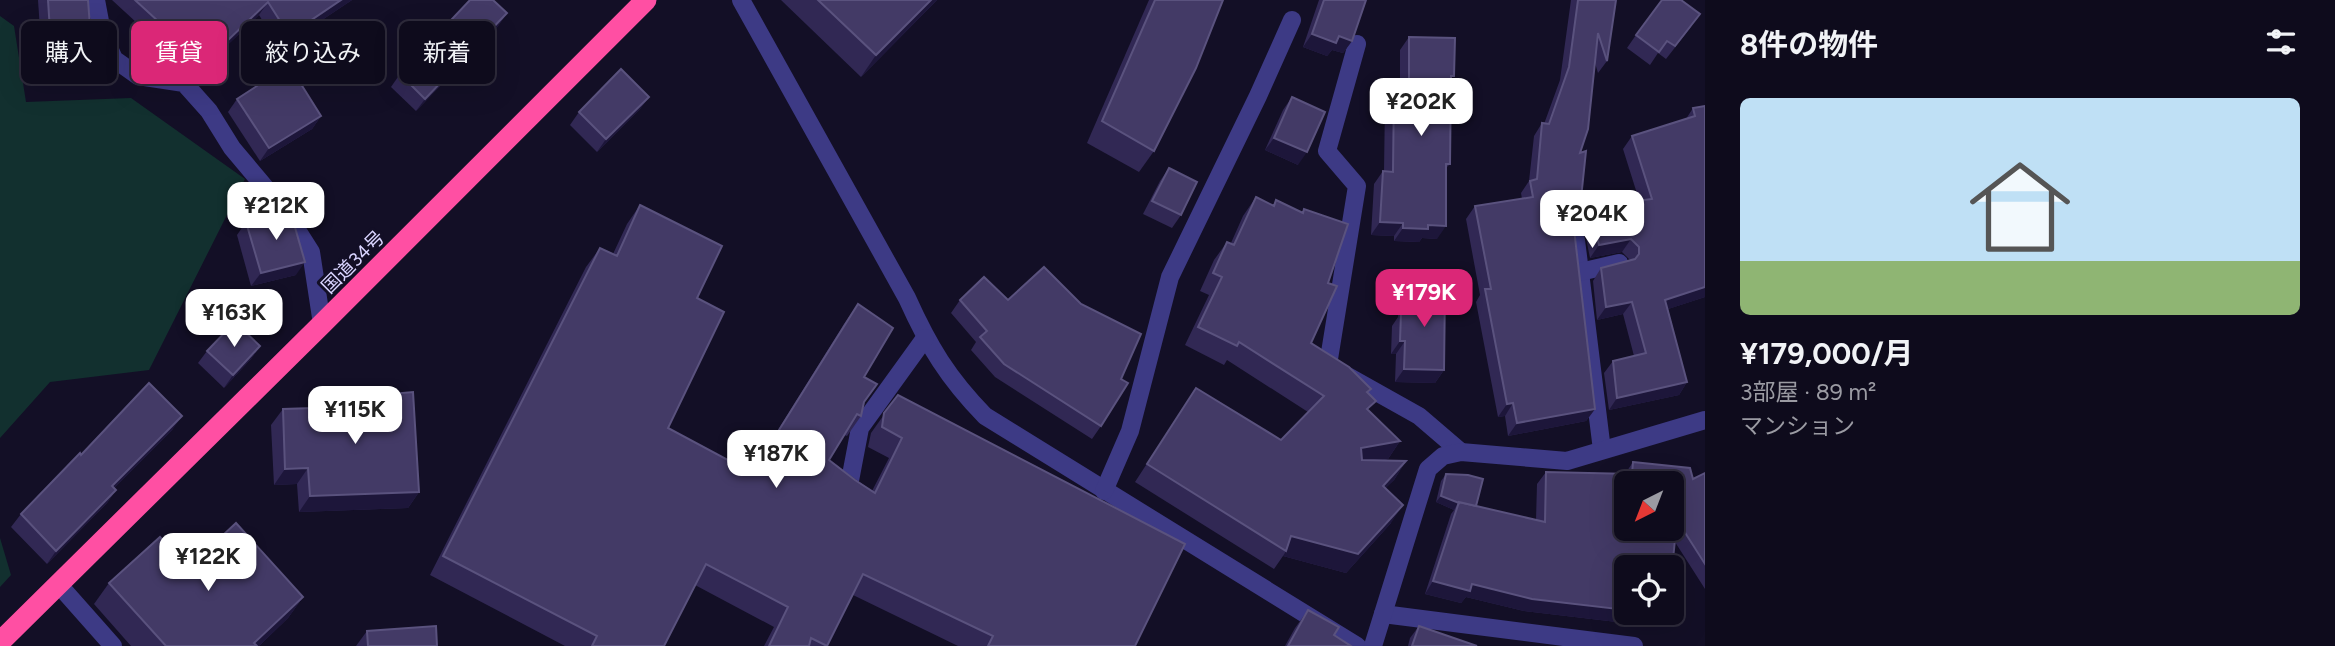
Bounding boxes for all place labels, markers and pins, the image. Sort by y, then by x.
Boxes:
pin: ¥202K [1372,78,1470,138]
pin: ¥212K [227,182,325,242]
pin: ¥204K [1543,190,1641,250]
pin: ¥179K [1375,270,1473,329]
pin: ¥163K [185,290,283,349]
pin: ¥115K [306,386,404,446]
pin: ¥187K [727,430,825,490]
pin: ¥122K [159,534,257,593]

